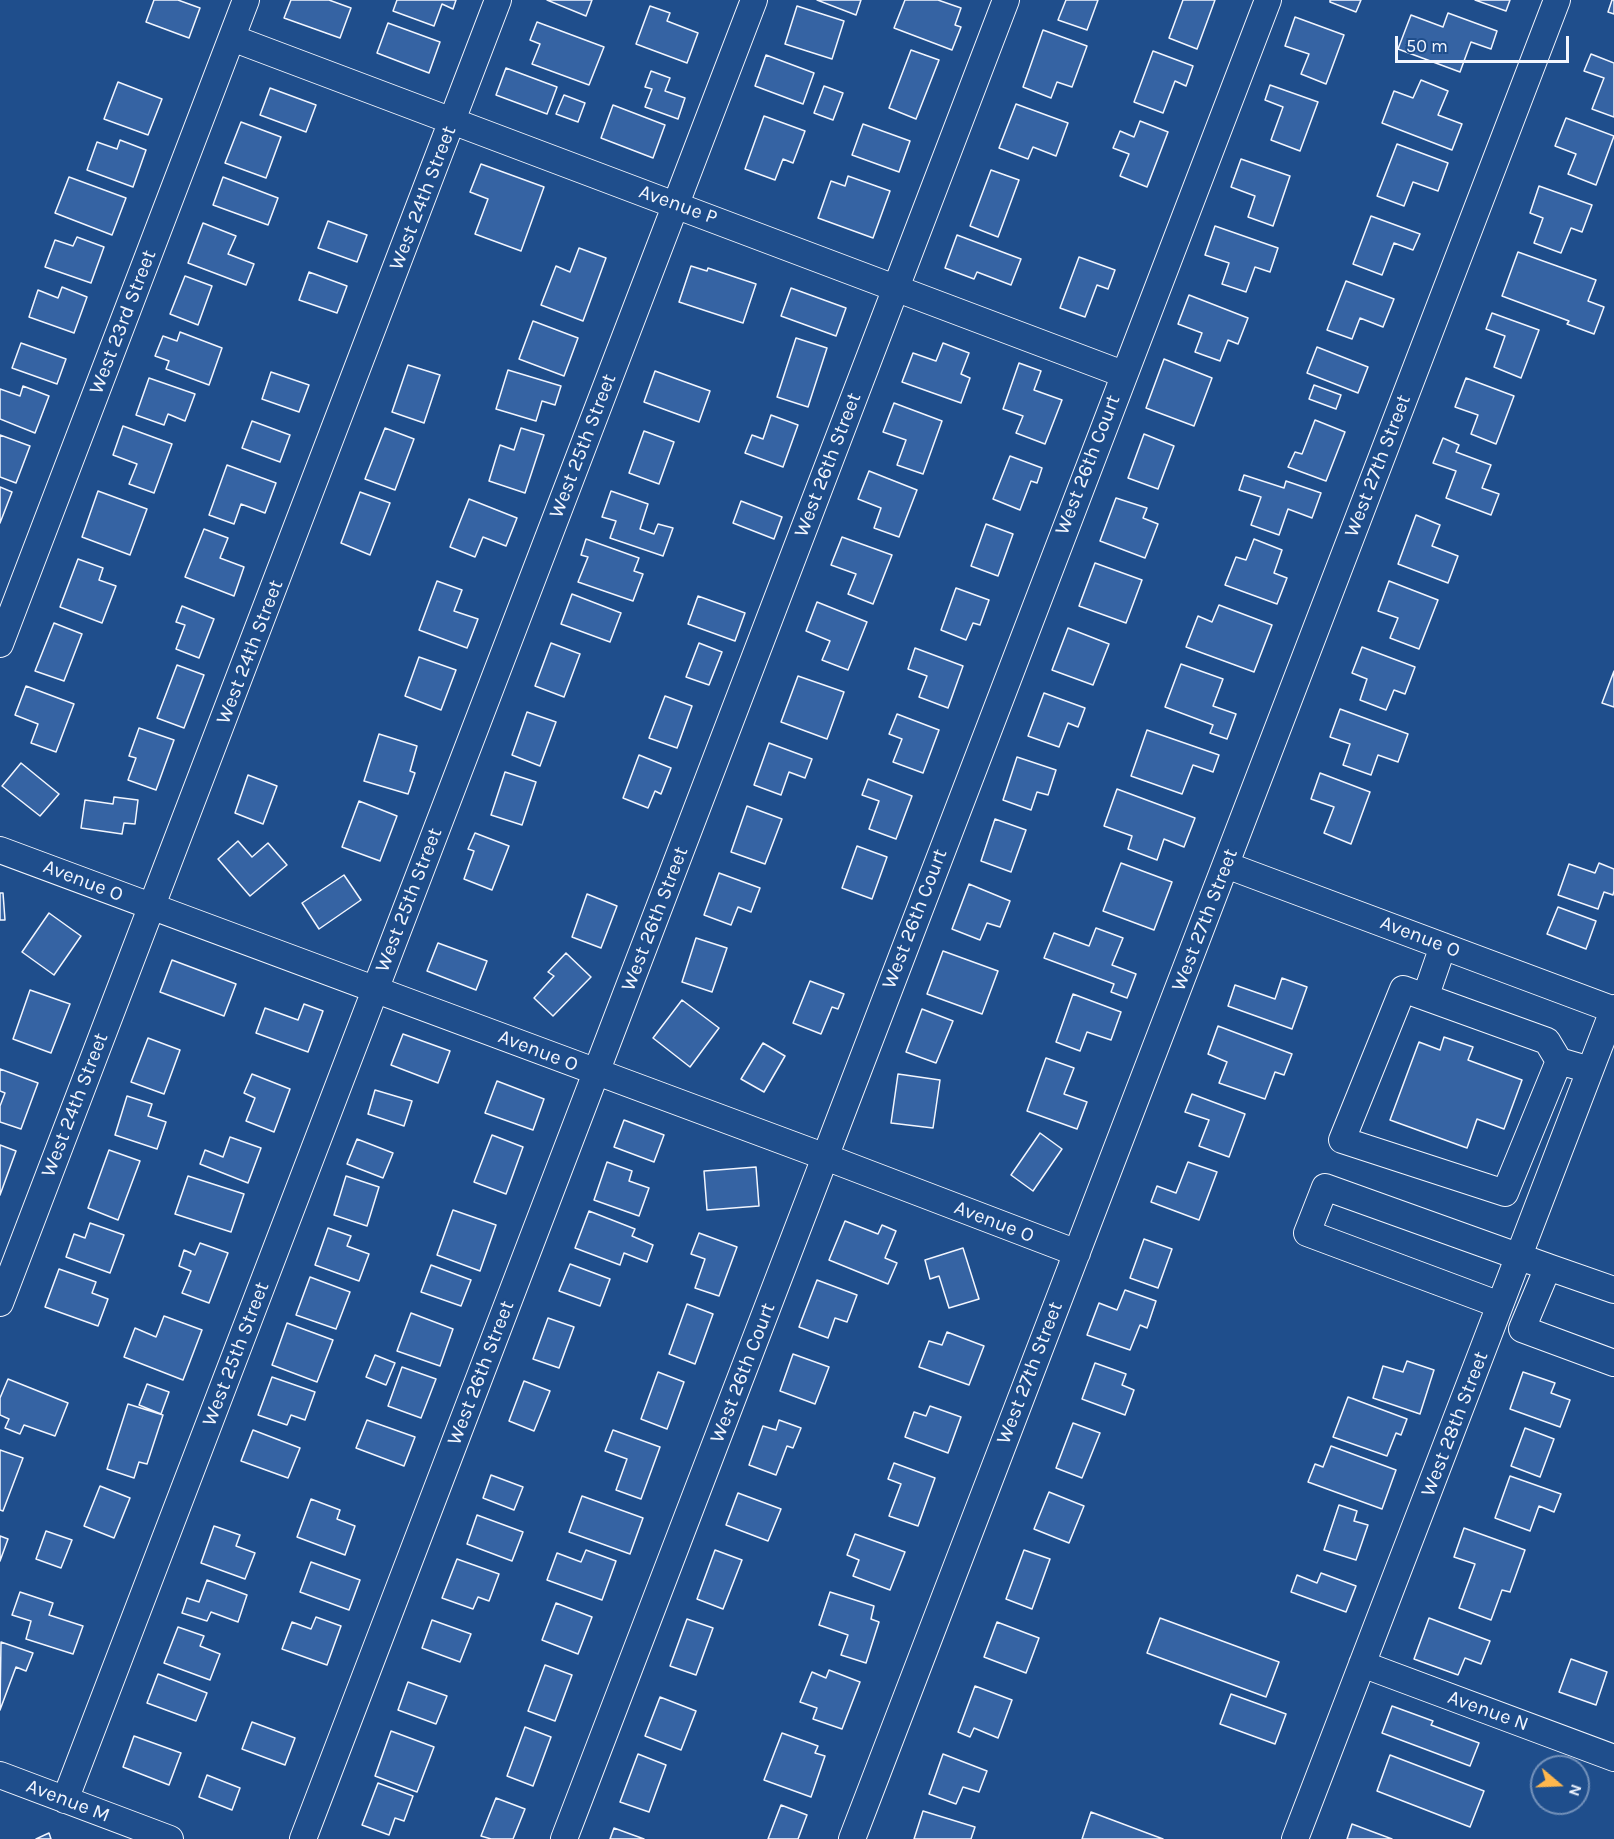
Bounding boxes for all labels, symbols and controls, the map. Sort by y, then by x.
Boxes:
scale bar [1398,24,1572,62]
text: 50 m [1406,35,1448,57]
street label: West 24th Street [385,123,461,273]
street label: Avenue P [636,180,720,230]
street label: West 23rd Street [84,247,162,397]
street label: West 25th Street [544,371,622,521]
street label: West 26th Street [789,389,867,541]
street label: West 27th Street [1340,391,1416,541]
street label: West 26th Court [1050,392,1126,538]
street label: West 24th Street [212,577,288,727]
street label: West 25th Street [370,825,448,975]
street label: West 26th Street [616,843,694,995]
street label: West 27th Street [1167,845,1243,995]
street label: West 26th Court [877,846,953,992]
street label: Avenue O [40,855,126,907]
street label: Avenue O [1377,911,1463,963]
street label: Avenue O [495,1025,581,1077]
street label: West 24th Street [37,1030,113,1180]
street label: Avenue O [951,1196,1037,1248]
street label: West 25th Street [197,1279,275,1429]
street label: West 26th Street [442,1297,520,1449]
street label: West 27th Street [992,1298,1068,1448]
street label: West 26th Court [705,1300,781,1446]
street label: West 28th Street [1416,1348,1494,1500]
street label: Avenue N [1444,1685,1532,1737]
north arrow [1530,1755,1590,1815]
street label: Avenue M [23,1774,113,1828]
text: N [1565,1782,1586,1799]

